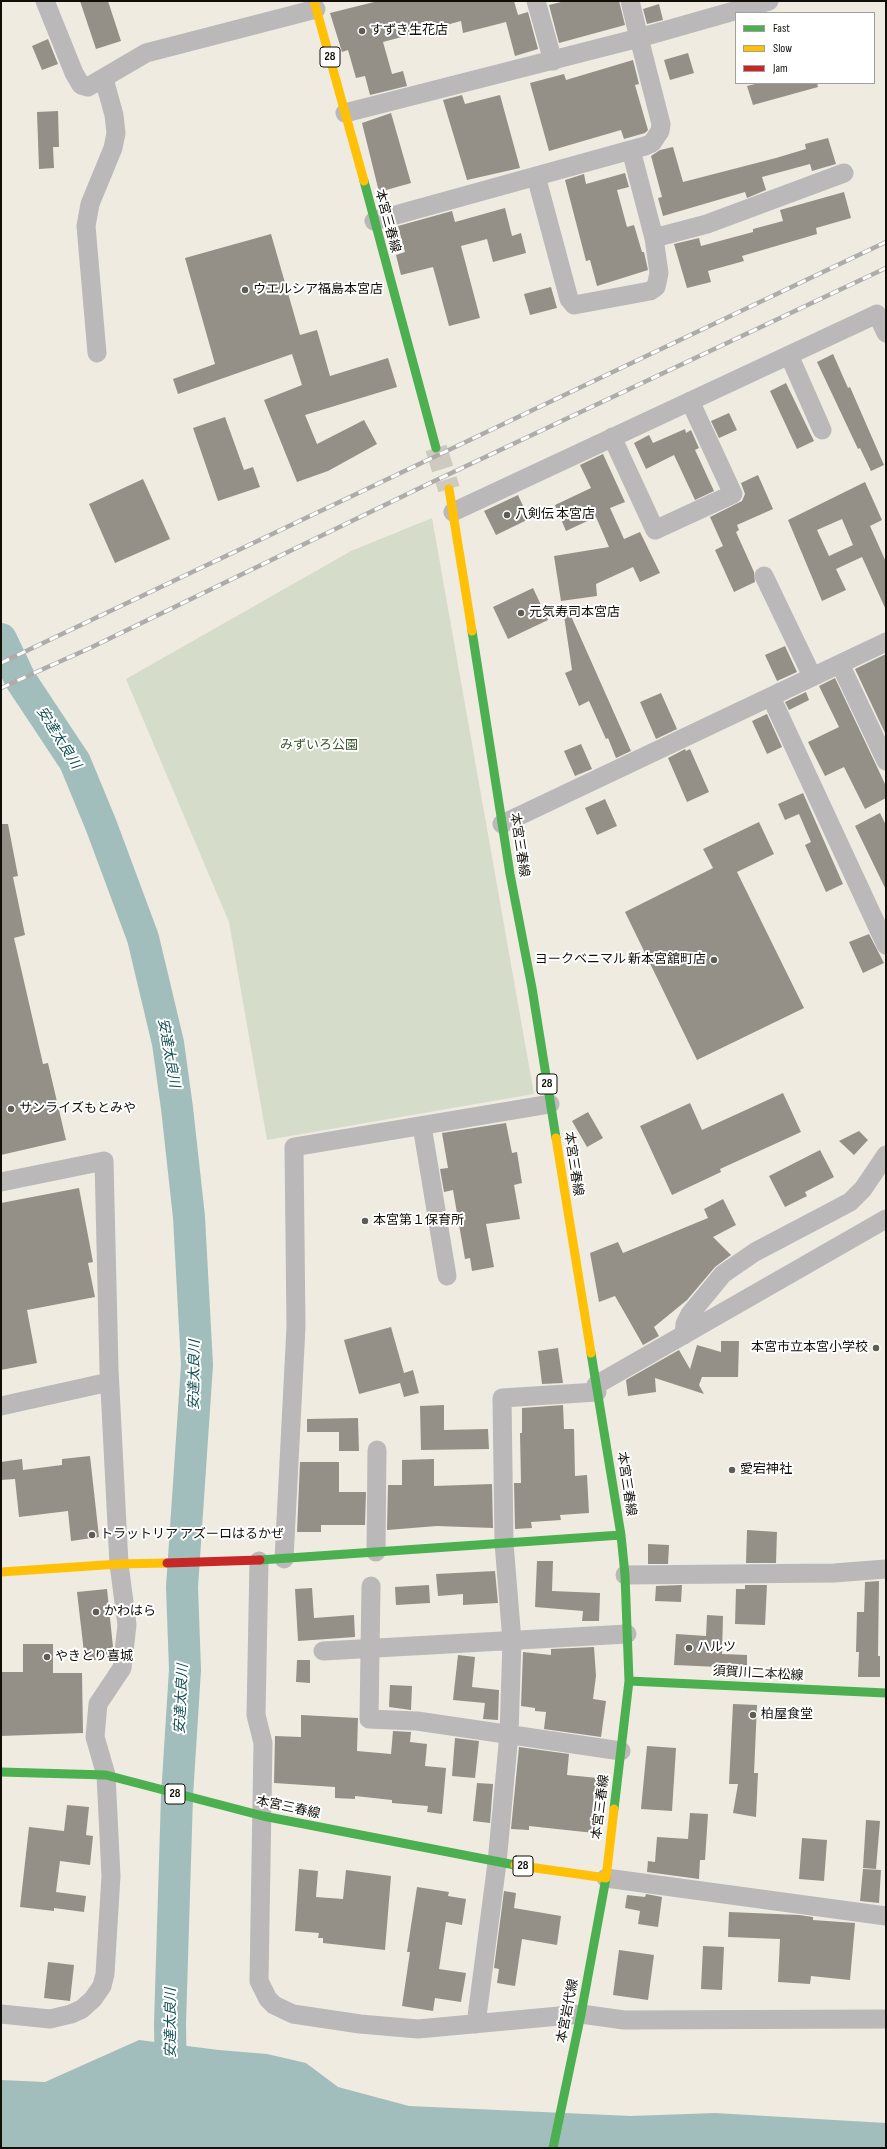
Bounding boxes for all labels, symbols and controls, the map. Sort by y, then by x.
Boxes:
legend [735,12,875,84]
text: Fast [773,21,790,36]
place label: すずき生花店 [370,23,448,39]
marker: すずき生花店 [357,26,367,36]
text: Slow [773,41,792,56]
road number: 28 [320,47,340,67]
text: Jam [773,61,788,76]
street label: 本宮三春線 [371,188,403,254]
place label: ウエルシア福島本宮店 [253,282,383,298]
marker: ウエルシア福島本宮店 [240,285,250,295]
place label: 八剣伝 本宮店 [515,507,595,523]
marker: 八剣伝 本宮店 [502,510,512,520]
place label: 元気寿司本宮店 [529,605,620,621]
marker: 元気寿司本宮店 [516,608,526,618]
water label: 安達太良川 [32,704,84,772]
park label: みずいろ公園 [280,738,358,754]
street label: 本宮三春線 [506,812,532,878]
place label: ヨークベニマル 新本宮舘町店 [535,952,706,968]
marker: ヨークベニマル 新本宮舘町店 [709,955,719,965]
water label: 安達太良川 [154,1017,182,1089]
road number: 28 [537,1074,557,1094]
place label: サンライズもとみや [19,1101,136,1117]
marker: サンライズもとみや [6,1104,16,1114]
street label: 本宮三春線 [560,1131,586,1197]
place label: 本宮第１保育所 [373,1213,464,1229]
marker: 本宮第１保育所 [360,1216,370,1226]
water label: 安達太良川 [186,1340,204,1410]
place label: 本宮市立本宮小学校 [751,1340,868,1356]
marker: 本宮市立本宮小学校 [871,1343,881,1353]
street label: 本宮三春線 [613,1451,639,1517]
place label: 愛宕神社 [740,1462,792,1478]
marker: 愛宕神社 [727,1465,737,1475]
place label: トラットリア アズーロはるかぜ [100,1527,284,1543]
marker: トラットリア アズーロはるかぜ [87,1530,97,1540]
place label: かわはら [104,1604,156,1620]
marker: かわはら [91,1607,101,1617]
place label: ハルツ [697,1640,736,1656]
marker: ハルツ [684,1643,694,1653]
place label: やきとり喜城 [55,1649,133,1665]
marker: やきとり喜城 [42,1652,52,1662]
water label: 安達太良川 [172,1664,192,1734]
street label: 須賀川二本松線 [712,1664,804,1684]
place label: 柏屋食堂 [761,1707,813,1723]
marker: 柏屋食堂 [748,1710,758,1720]
street label: 本宮三春線 [589,1774,613,1840]
road number: 28 [165,1784,185,1804]
street label: 本宮三春線 [255,1794,321,1822]
road number: 28 [513,1856,533,1876]
street label: 本宮岩代線 [554,1978,582,2044]
water label: 安達太良川 [163,1988,179,2058]

